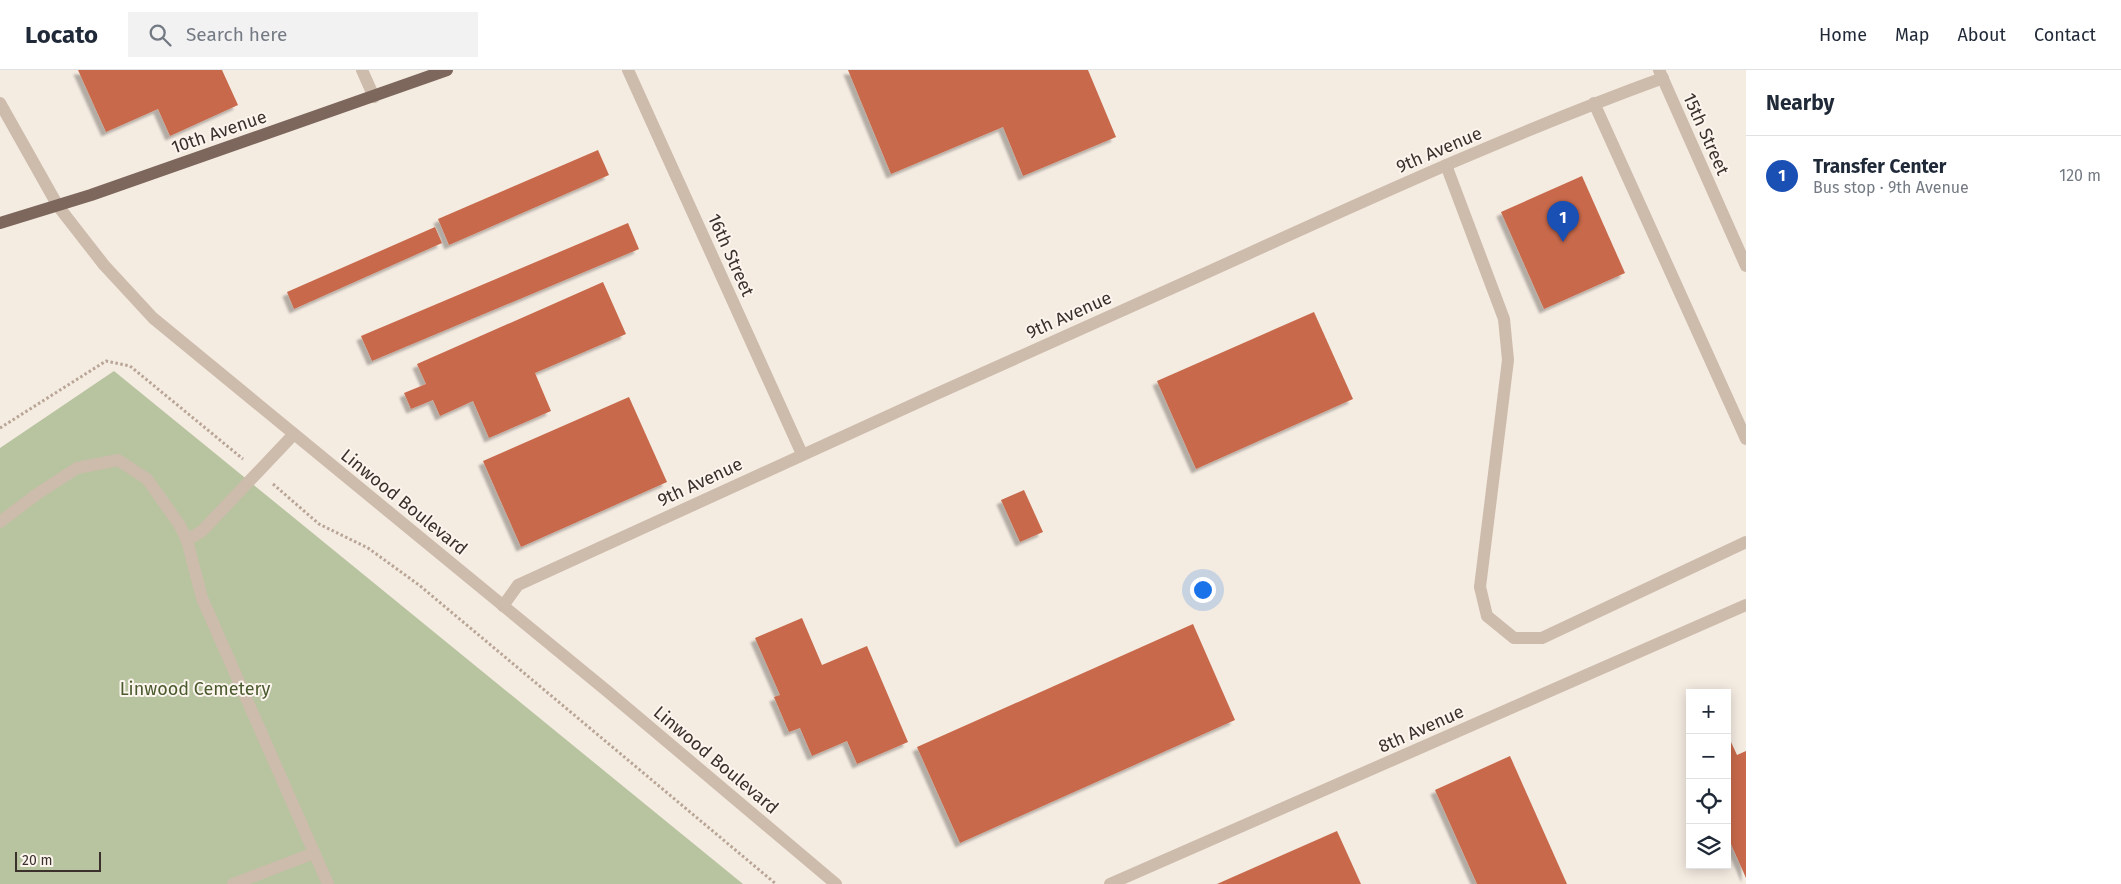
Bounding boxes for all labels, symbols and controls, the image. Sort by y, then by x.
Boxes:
search box [128,12,478,57]
text: Locato [25,21,98,49]
icon: search [146,21,174,49]
text: Search here [186,23,287,46]
text: Home [1819,24,1867,46]
text: Map [1895,24,1929,46]
text: About [1957,24,2006,46]
text: Contact [2034,24,2096,46]
street label: 15th Street [1678,90,1734,179]
text: Nearby [1766,90,1834,116]
street label: 10th Avenue [168,105,270,159]
street label: 9th Avenue [1393,122,1485,178]
text: Transfer Center [1813,155,1946,178]
text: 1 [1778,166,1786,185]
text: 120 m [2059,166,2101,185]
text: Bus stop · 9th Avenue [1813,178,1969,197]
pin: 1 [1547,201,1579,242]
street label: 16th Street [703,210,759,300]
street label: 9th Avenue [1023,286,1115,344]
street label: Linwood Boulevard [336,444,472,560]
street label: 9th Avenue [654,453,746,511]
your location [1190,577,1216,603]
park label: Linwood Cemetery [120,678,270,700]
map controls [1686,689,1731,869]
button: + [1686,689,1731,734]
street label: 8th Avenue [1375,700,1467,758]
street label: Linwood Boulevard [649,701,783,819]
button: − [1686,734,1731,779]
button: locate [1686,779,1731,824]
button: layers [1686,824,1731,869]
scale bar [15,849,101,872]
text: 20 m [22,852,52,869]

